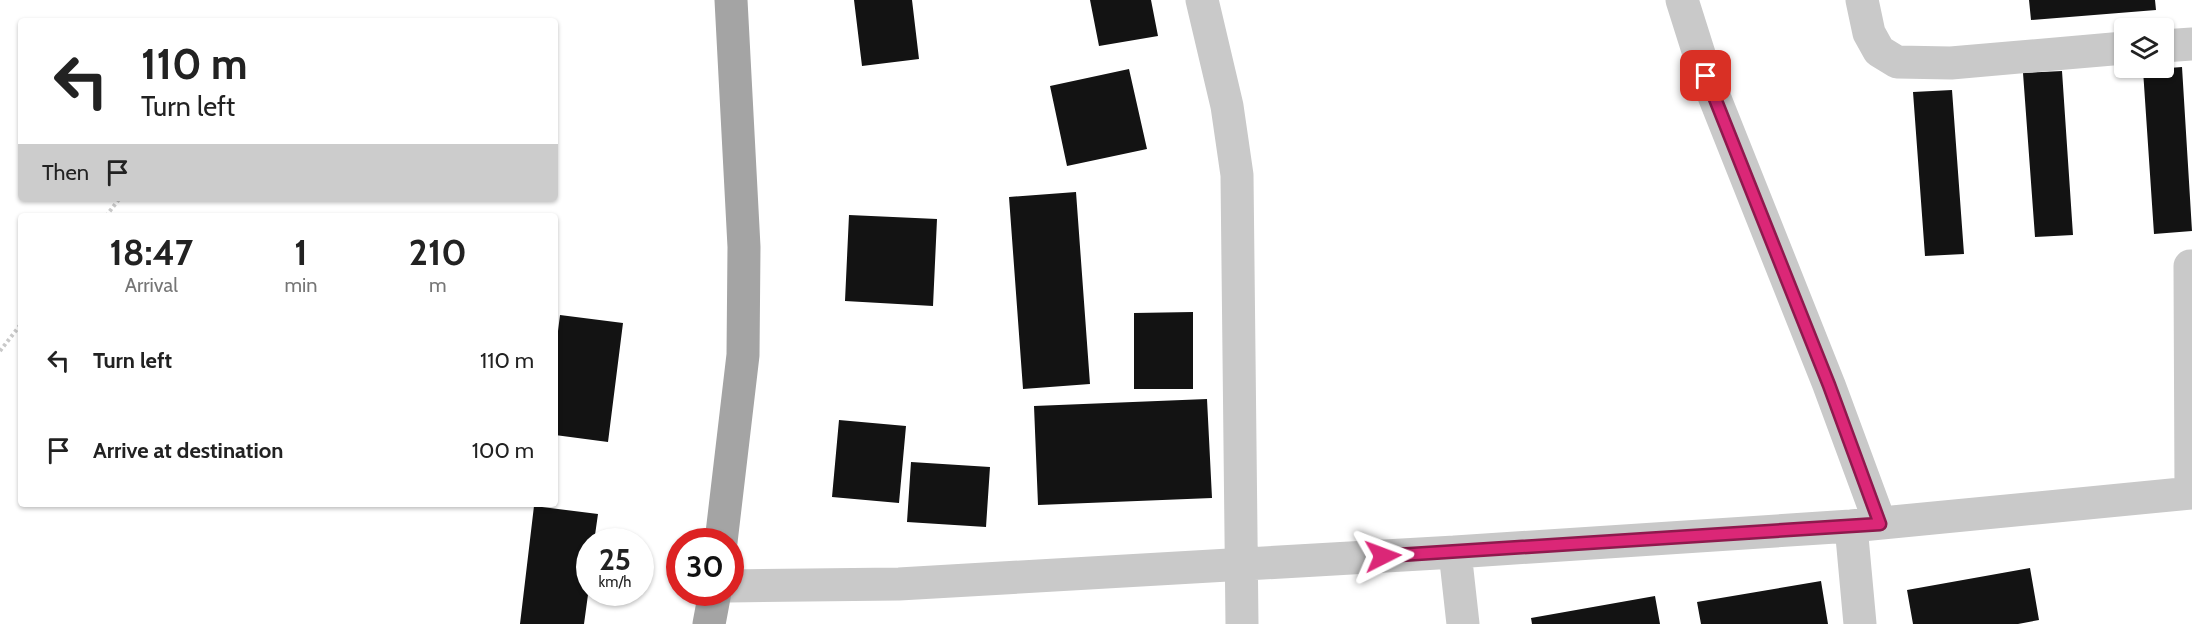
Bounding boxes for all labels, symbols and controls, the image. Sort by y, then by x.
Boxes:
map controls [2114,18,2174,78]
button: layers [2114,18,2174,78]
text: 110 m [141,38,248,90]
icon: left [42,42,120,120]
pin [1680,50,1731,101]
icon: arrive [1689,59,1722,92]
text: Turn left [141,90,235,123]
icon: arrive [101,156,134,189]
text: Then [42,159,89,186]
text: 18:47 [109,230,193,274]
text: 1 [294,230,308,274]
text: 210 [409,230,467,274]
text: Arrival [125,273,178,297]
text: min [285,273,317,297]
text: m [429,273,446,297]
icon: left [42,344,75,377]
text: Turn left [93,347,172,374]
text: 110 m [480,347,534,374]
icon: arrive [42,434,75,467]
text: Arrive at destination [93,437,283,464]
text: 100 m [472,437,534,464]
position arrow [1351,524,1415,588]
speed limit sign: 30 [666,528,744,606]
text: 25 [599,541,631,578]
text: km/h [599,573,631,591]

